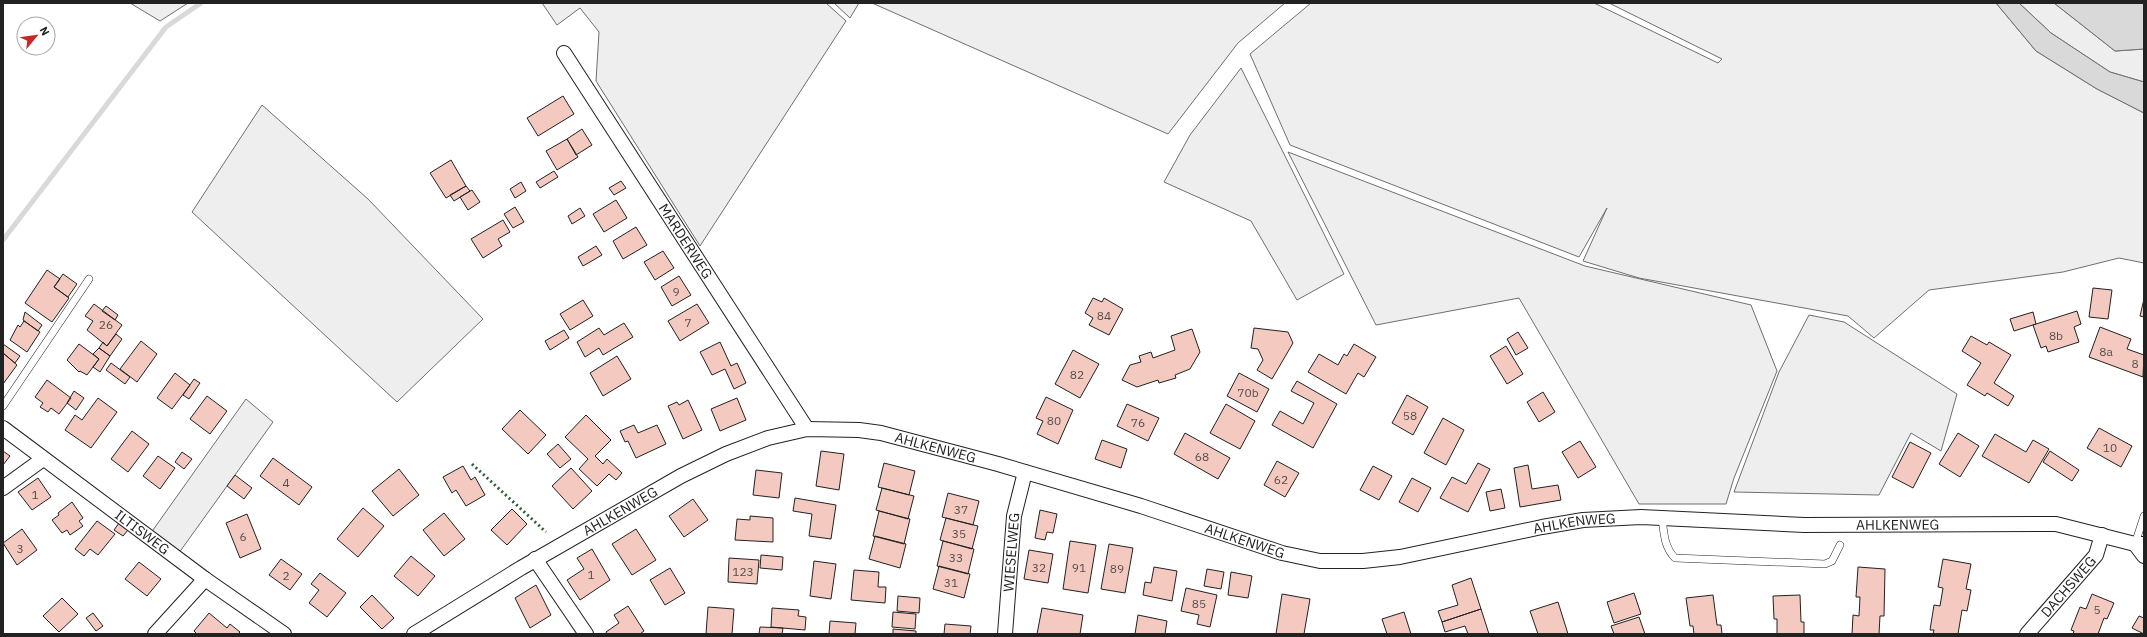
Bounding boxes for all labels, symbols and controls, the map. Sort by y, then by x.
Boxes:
north arrow [16,16,56,56]
text: N [37,24,53,38]
street label: MARDERWEG [655,200,717,282]
house number: 9 [672,284,680,299]
house number: 84 [1097,308,1111,323]
house number: 7 [684,315,692,330]
house number: 26 [99,317,113,332]
house number: 8b [2049,328,2063,343]
house number: 8a [2099,344,2113,359]
house number: 8 [2131,356,2139,371]
house number: 82 [1070,367,1084,382]
house number: 70b [1237,385,1259,400]
house number: 58 [1403,408,1417,423]
house number: 80 [1047,413,1061,428]
house number: 76 [1131,415,1145,430]
street label: AHLKENWEG [893,428,978,467]
house number: 10 [2103,440,2117,455]
house number: 68 [1195,449,1209,464]
house number: 62 [1274,472,1288,487]
house number: 4 [282,475,290,490]
street label: AHLKENWEG [579,482,661,540]
house number: 1 [31,487,39,502]
house number: 37 [954,502,968,517]
street label: ILTISWEG [111,506,173,558]
street label: AHLKENWEG [1531,509,1616,538]
street label: WIESELWEG [999,512,1023,593]
street label: AHLKENWEG [1856,515,1939,534]
street label: AHLKENWEG [1202,519,1287,562]
house number: 35 [952,526,966,541]
house number: 6 [239,529,247,544]
house number: 3 [16,541,24,556]
house number: 33 [949,550,963,565]
street label: DACHSWEG [2037,552,2100,621]
house number: 32 [1032,560,1046,575]
house number: 91 [1072,560,1086,575]
house number: 89 [1110,561,1124,576]
house number: 123 [732,564,754,579]
house number: 1 [587,567,595,582]
house number: 2 [282,568,290,583]
house number: 31 [944,575,958,590]
house number: 85 [1192,596,1206,611]
house number: 5 [2093,602,2101,617]

